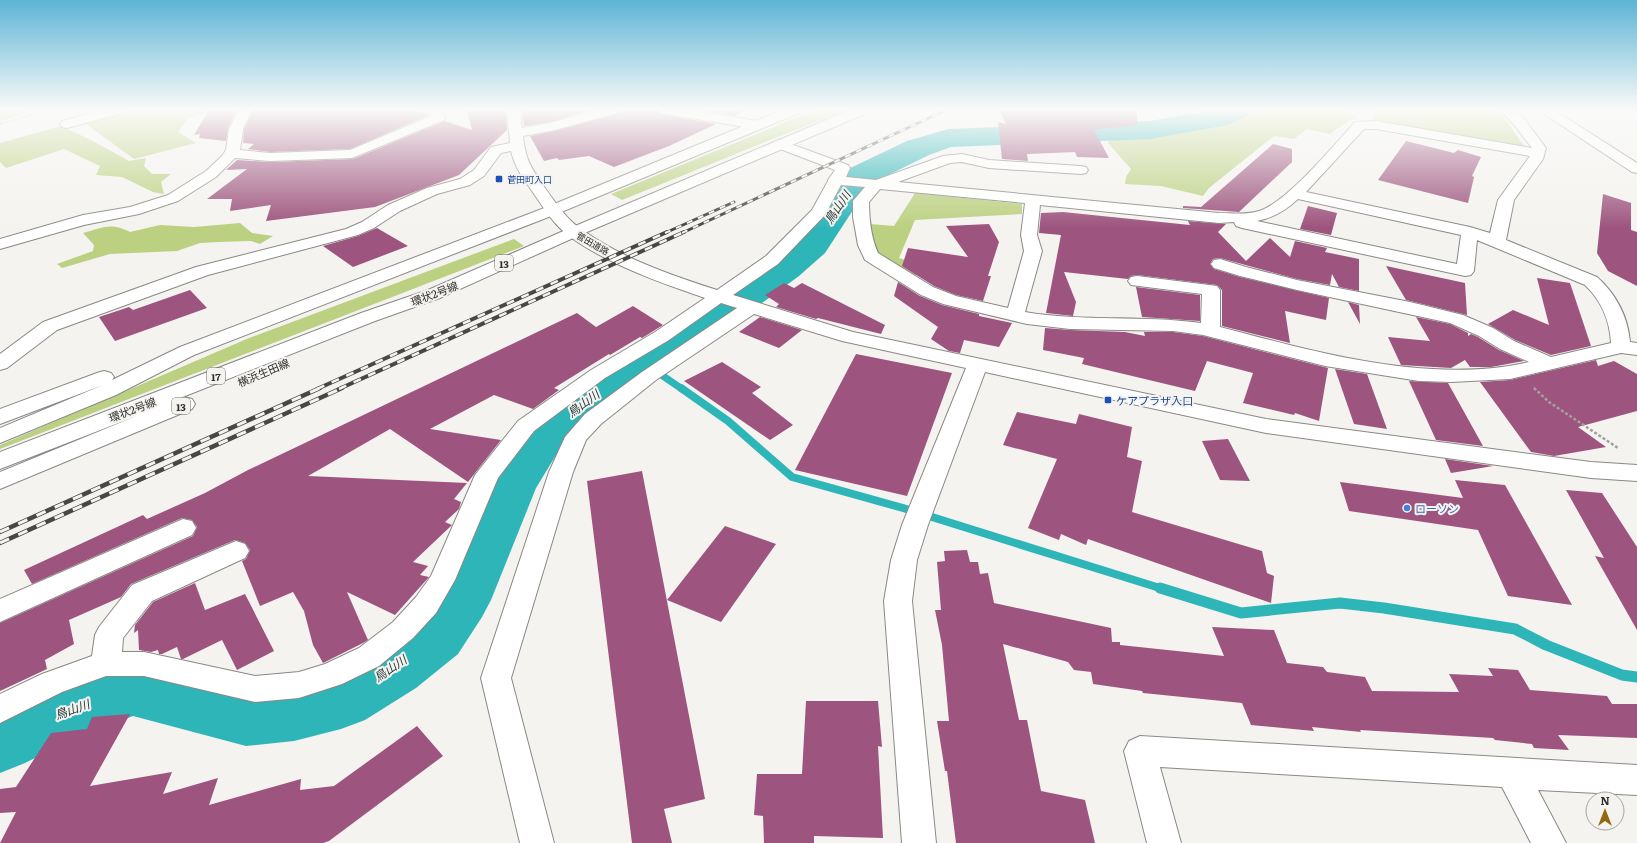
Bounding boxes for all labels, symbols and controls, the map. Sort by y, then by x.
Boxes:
place label: 菅田町入口 [507,172,552,186]
marker: 菅田町入口 [494,174,504,184]
water label: 鳥山川 [819,185,856,227]
street label: 菅田道路 [574,228,612,258]
road number: 13 [495,255,513,271]
street label: 環状2号線 [408,277,460,309]
street label: 横浜生田線 [235,354,291,390]
road number: 17 [207,368,225,384]
water label: 鳥山川 [563,384,604,421]
place label: ケアプラザ入口 [1116,392,1193,408]
street label: 環状2号線 [106,393,158,425]
marker: ケアプラザ入口 [1103,395,1113,405]
road number: 13 [172,398,190,414]
place label: ローソン [1415,500,1459,516]
marker: ローソン [1402,503,1412,513]
water label: 鳥山川 [370,649,412,686]
water label: 鳥山川 [52,694,94,724]
north arrow [1585,791,1625,831]
text: N [1600,792,1610,808]

